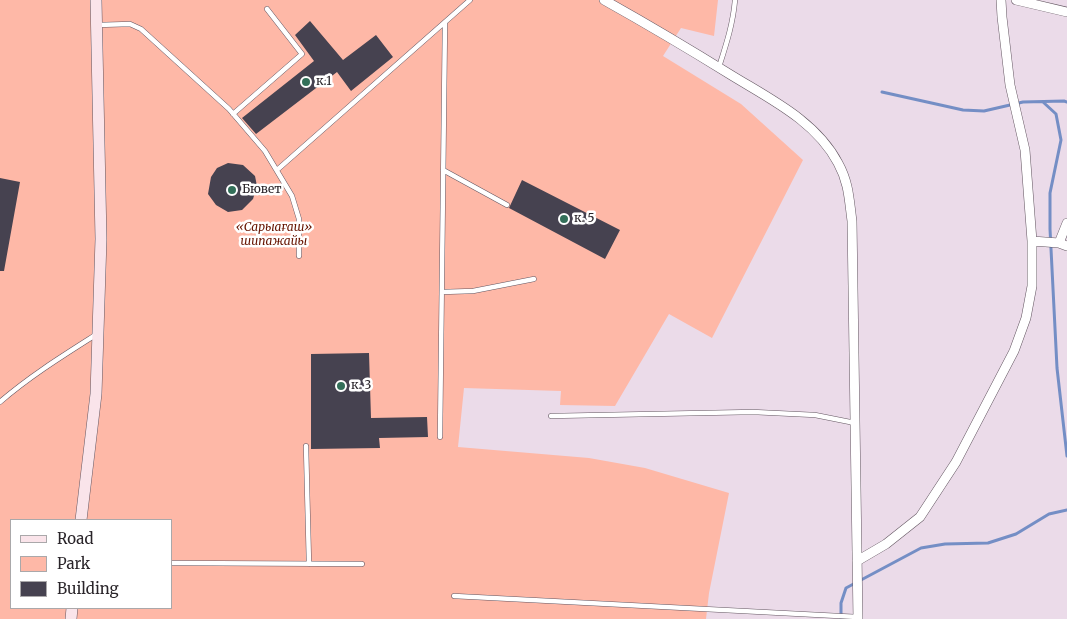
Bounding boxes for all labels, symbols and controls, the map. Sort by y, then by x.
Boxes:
place label: к.1 [316,75,332,89]
marker: к.1 [300,76,312,88]
place label: Бювет [242,183,282,197]
marker: Бювет [226,184,238,196]
place label: к. 5 [574,212,594,226]
marker: к. 5 [558,213,570,225]
park label: «Сарыағаш» шипажайы [236,221,312,249]
place label: к. 3 [351,379,371,393]
marker: к. 3 [335,380,347,392]
legend [10,519,172,609]
text: Road [57,529,93,548]
text: Park [57,554,90,573]
text: Building [57,579,119,598]

